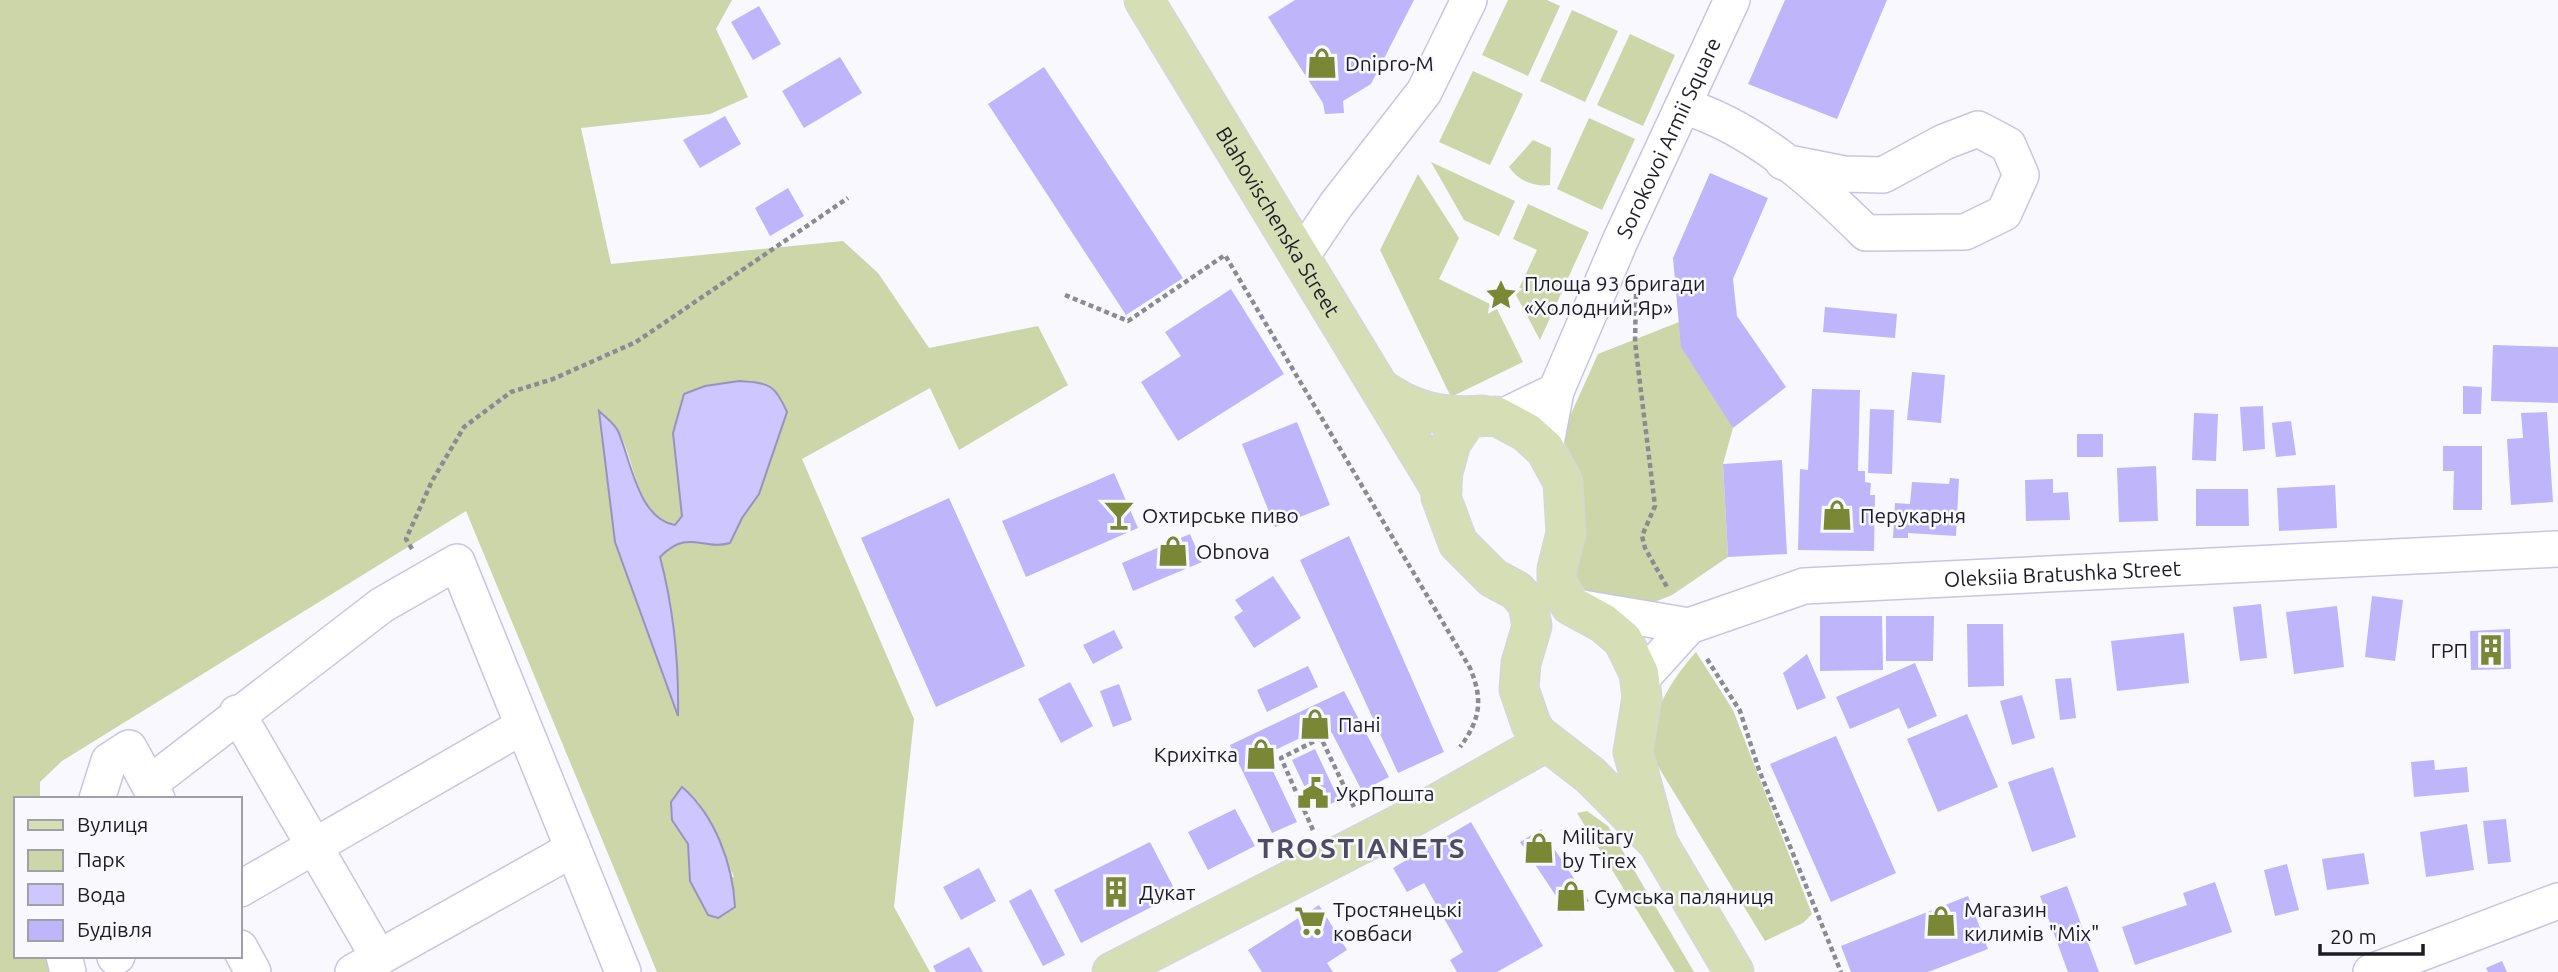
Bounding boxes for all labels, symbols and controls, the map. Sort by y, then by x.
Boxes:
street label: Sorokovoi Armii Square [1611,33,1725,242]
shop icon: Dnipro-M [1305,46,1339,80]
place label: Dnipro-M [1345,51,1434,75]
street label: Blahovischenska Street [1212,122,1345,321]
place label: Площа 93 бригади «Холодний Яр» [1524,271,1705,319]
place icon: Площа 93 бригади «Холодний Яр» [1484,278,1518,312]
bar icon: Охтирське пиво [1102,498,1136,532]
shop icon: Перукарня [1820,498,1854,532]
place label: Охтирське пиво [1142,503,1299,527]
place label: Перукарня [1860,503,1966,527]
shop icon: Obnova [1156,534,1190,568]
place label: Obnova [1196,539,1270,563]
street label: Oleksiia Bratushka Street [1943,556,2181,591]
building icon: ГРП [2474,633,2508,667]
place label: ГРП [2431,638,2468,662]
shop icon: Пані [1298,707,1332,741]
place label: Пані [1338,712,1381,736]
shop icon: Крихітка [1244,737,1278,771]
place label: Крихітка [1154,742,1238,766]
public building icon: УкрПошта [1296,776,1330,810]
place label: УкрПошта [1336,781,1435,805]
legend [14,797,242,958]
text: Вулиця [77,812,148,836]
place label: Military by Tirex [1562,824,1637,872]
shop icon: Military by Tirex [1522,831,1556,865]
district label: TROSTIANETS [1257,832,1467,863]
text: Парк [77,847,126,871]
building icon: Дукат [1099,875,1133,909]
shop icon: Сумська паляниця [1554,879,1588,913]
place label: Дукат [1139,880,1196,904]
text: Вода [77,882,126,906]
place label: Сумська паляниця [1594,884,1774,908]
place label: Тростянецькі ковбаси [1333,897,1462,945]
place label: Магазин килимів "Mix" [1964,897,2100,945]
supermarket icon: Тростянецькі ковбаси [1293,904,1327,938]
shop icon: Магазин килимів "Mix" [1924,904,1958,938]
scale bar [2320,912,2423,956]
text: Будівля [77,917,152,941]
text: 20 m [2330,924,2377,948]

